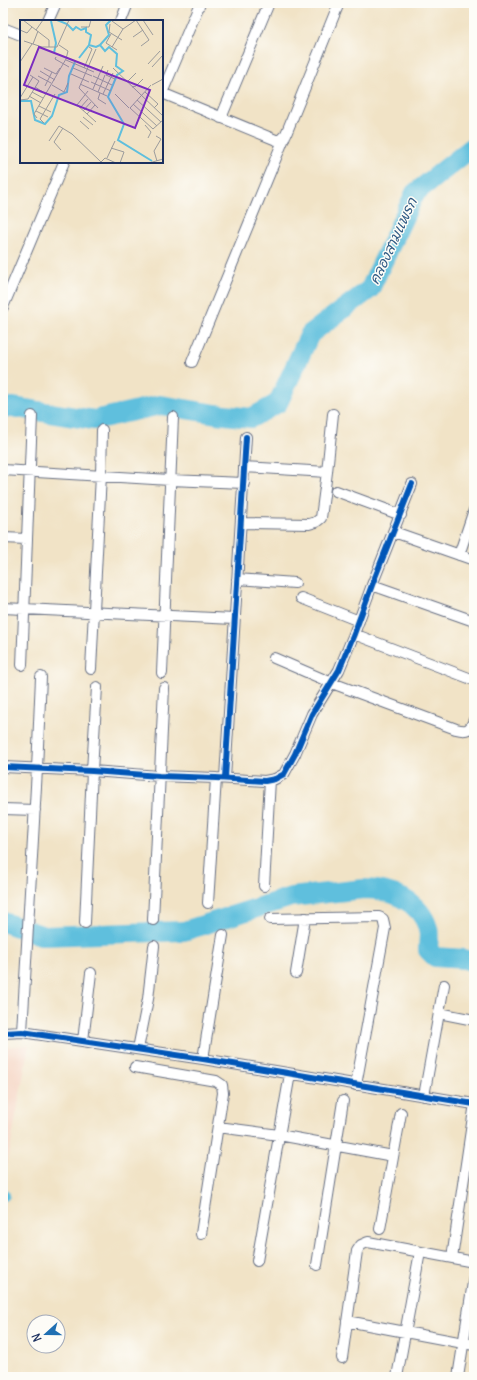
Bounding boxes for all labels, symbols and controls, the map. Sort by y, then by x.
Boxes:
inset map [20,20,163,163]
water label: คลองสามแพรก [365,194,421,287]
north arrow [26,1314,66,1354]
text: N [29,1332,45,1344]

